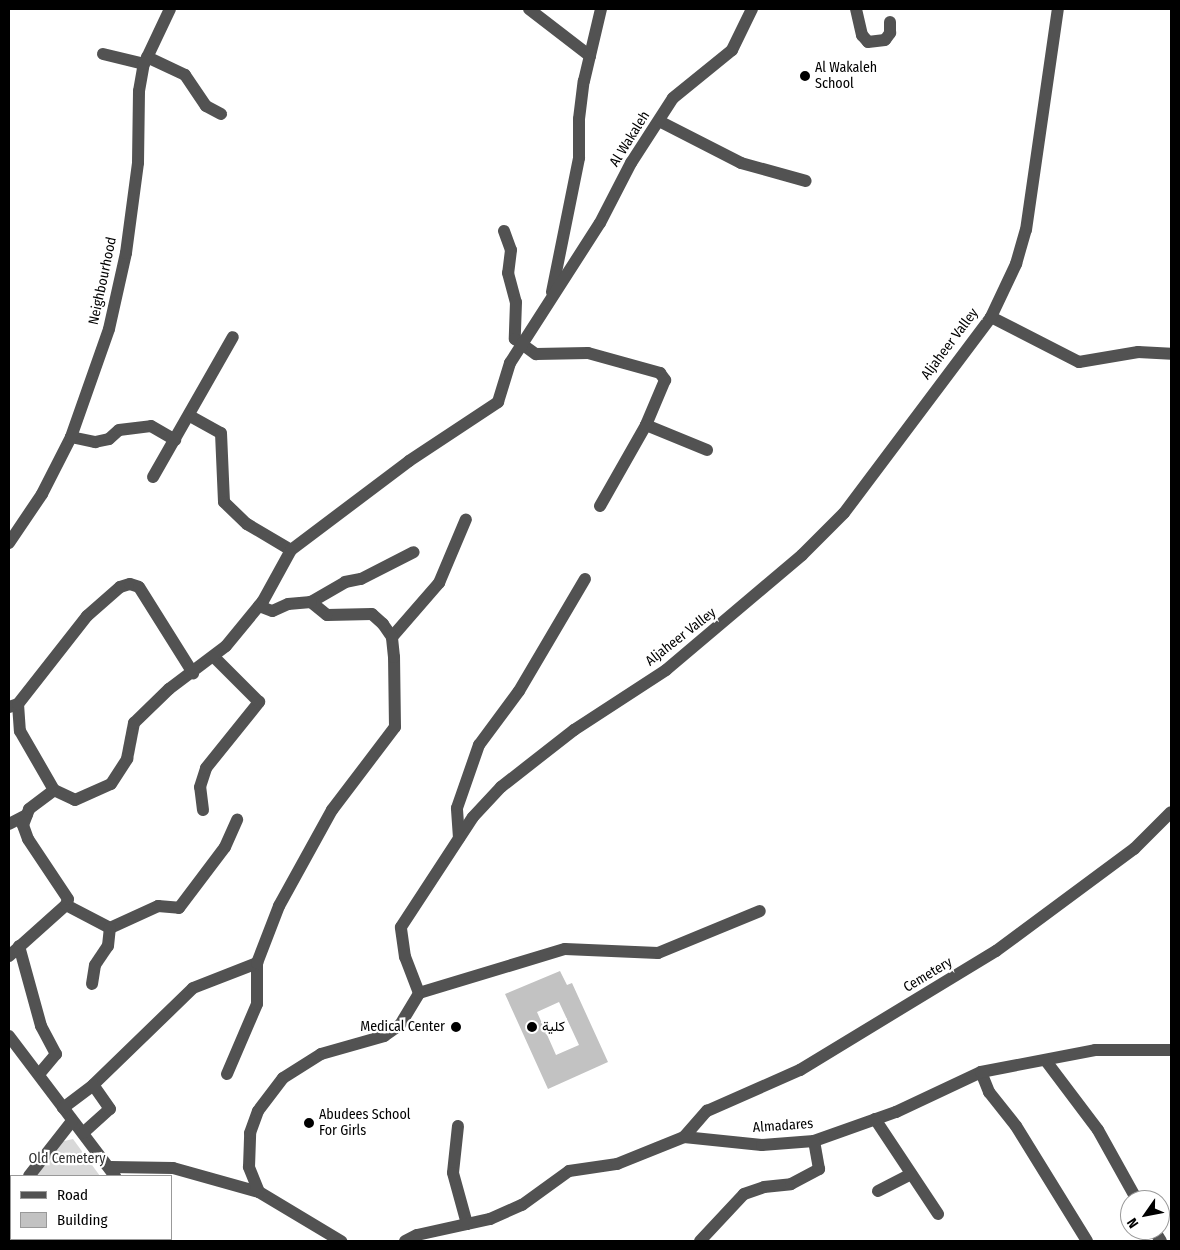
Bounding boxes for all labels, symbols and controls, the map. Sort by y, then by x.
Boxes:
place label: Al Wakaleh School [815,60,877,92]
marker: Al Wakaleh School [799,70,811,82]
street label: Al Wakaleh [606,108,654,170]
street label: Neighbourhood [85,235,121,327]
street label: Aljaheer Valley [918,305,982,383]
street label: Aljaheer Valley [643,604,719,670]
street label: Cemetery [901,954,955,996]
place label: Medical Center [360,1019,445,1035]
place label: كلية [542,1019,565,1035]
marker: Medical Center [449,1020,463,1034]
marker: كلية [526,1021,538,1033]
place label: Abudees School For Girls [319,1107,410,1140]
street label: Almadares [752,1116,814,1136]
marker: Abudees School For Girls [303,1117,315,1129]
park label: Old Cemetery [28,1151,106,1167]
legend [10,1175,172,1240]
text: Road [57,1186,88,1204]
north arrow [1120,1190,1170,1240]
text: Building [57,1211,108,1229]
text: N [1123,1215,1142,1231]

